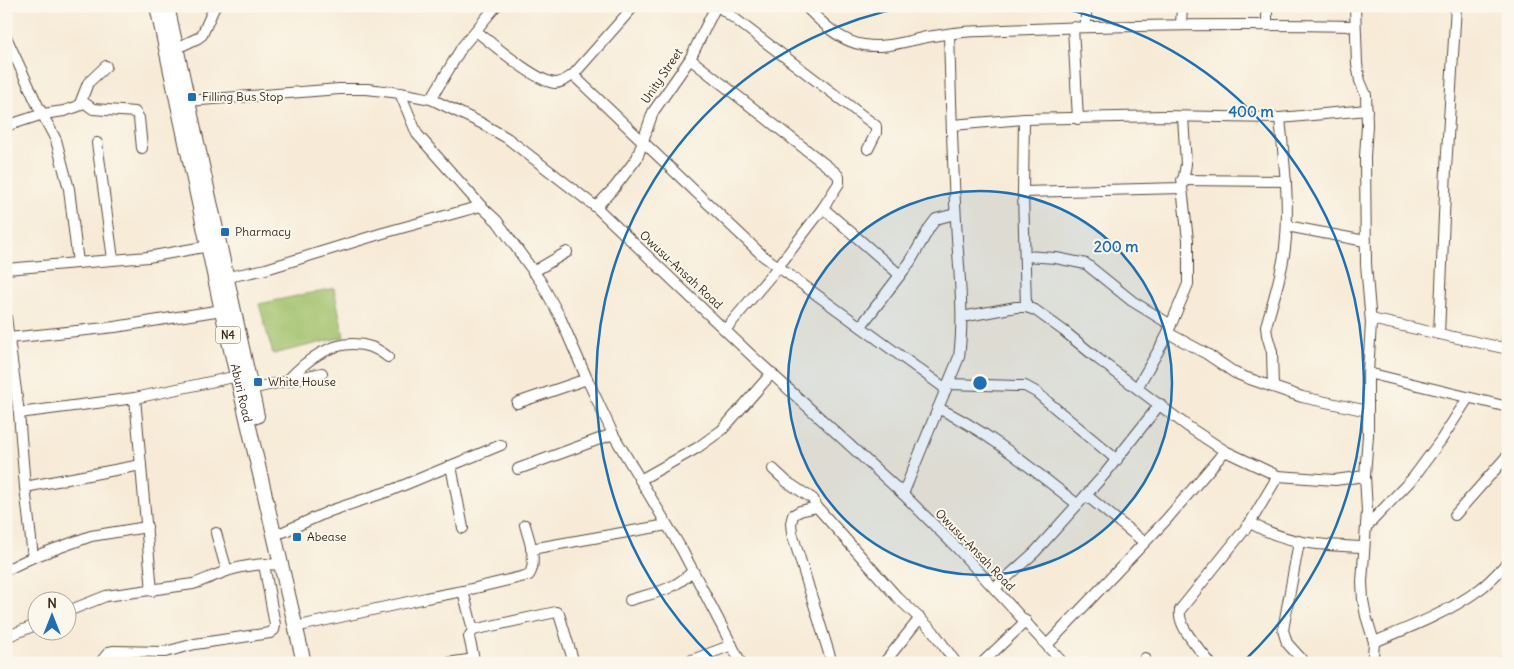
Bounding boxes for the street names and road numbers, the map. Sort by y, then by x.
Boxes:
street label: Unity Street [638,45,686,106]
street label: Owusu-Ansah Road [637,227,726,312]
road number: N4 [216,326,240,344]
street label: Aburi Road [227,362,256,424]
street label: Owusu-Ansah Road [932,506,1018,594]

